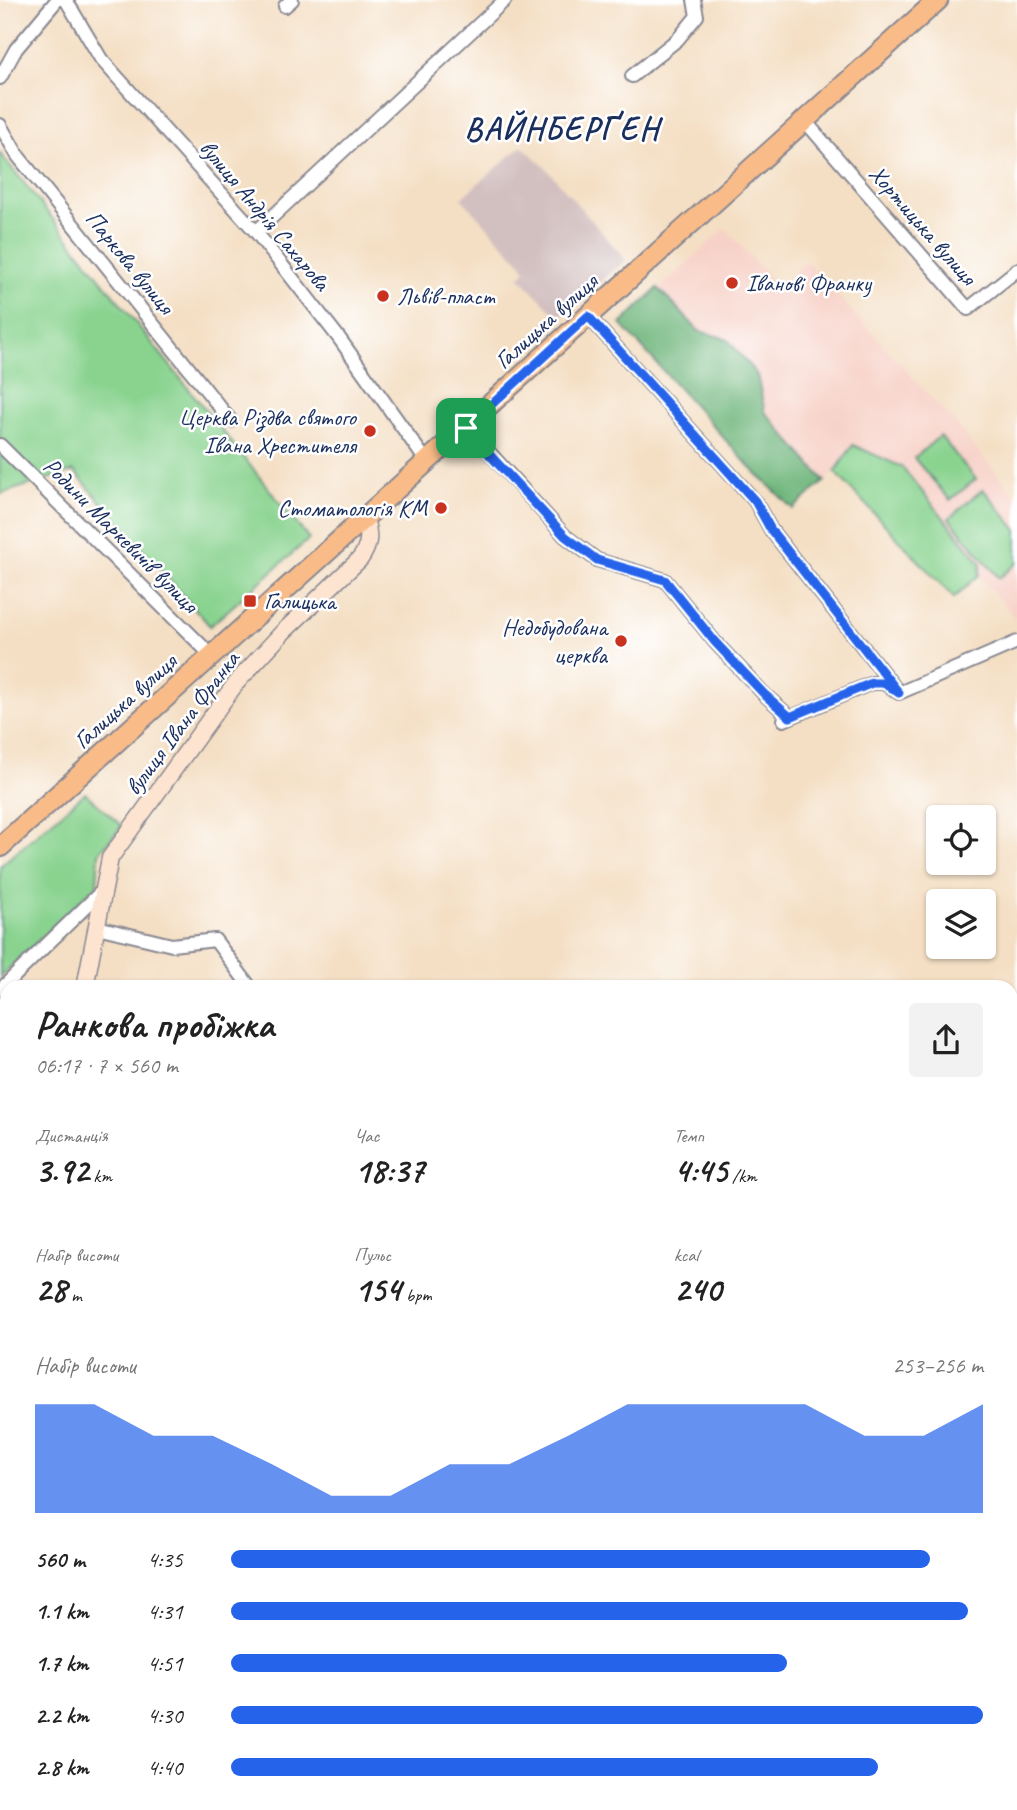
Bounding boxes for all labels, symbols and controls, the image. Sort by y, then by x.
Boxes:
district label: ВАЙНБЕРҐЕН [464,108,663,149]
street label: вулиця Андрія Сахарова [193,133,338,298]
street label: Хортицька вулиця [863,159,984,292]
street label: Паркова вулиця [79,204,182,321]
street label: Галицька вулиця [488,266,605,375]
place label: Іванові Франку [746,268,873,298]
marker: Іванові Франку [724,275,740,291]
place label: Львів-пласт [397,281,496,311]
marker: Львів-пласт [375,288,391,304]
pin [436,398,496,458]
place label: Церква Різдва святого Івана Хрестителя [179,402,358,460]
icon: arrive [447,409,485,447]
marker: Церква Різдва святого Івана Хрестителя [362,423,378,439]
street label: Родини Маркевичів вулиця [37,451,206,620]
place label: Стоматологія KM [278,493,429,523]
marker: Стоматологія KM [433,500,449,516]
place label: Галицька [264,586,338,616]
marker: Галицька [242,593,258,609]
place label: Недобудована церква [502,612,609,670]
marker: Недобудована церква [613,633,629,649]
street label: вулиця Івана Франка [118,644,247,801]
street label: Галицька вулиця [67,646,184,755]
map controls [926,805,996,959]
button: locate [926,805,996,875]
button: layers [926,889,996,959]
text: Ранкова пробіжка [35,1001,274,1048]
button: share [909,1003,983,1077]
text: 06:17 · 7 × 560 m [35,1051,178,1080]
text: Дистанція [35,1124,108,1148]
text: Час [354,1124,379,1148]
text: Темп [674,1124,704,1148]
text: 3.92 [35,1148,89,1193]
text: 18:37 [354,1148,424,1193]
text: 4:45 [674,1148,727,1193]
text: km [89,1164,112,1188]
text: /km [727,1164,757,1188]
text: Набір висоти [35,1243,118,1267]
text: Пульс [354,1243,391,1267]
text: kcal [674,1243,699,1267]
text: 28 [35,1267,67,1312]
text: 154 [354,1267,401,1312]
text: 240 [674,1267,721,1312]
text: m [67,1283,82,1307]
text: bpm [401,1283,432,1307]
text: Набір висоти [35,1351,135,1380]
text: 253–256 m [892,1351,983,1380]
text: 560 m [35,1545,85,1574]
text: 4:35 [147,1545,183,1574]
text: 1.1 km [35,1597,89,1626]
text: 4:31 [147,1597,183,1626]
text: 1.7 km [35,1649,88,1678]
text: 4:51 [147,1649,183,1678]
text: 2.2 km [35,1701,89,1730]
text: 4:30 [147,1701,183,1730]
text: 2.8 km [35,1753,89,1782]
text: 4:40 [147,1753,183,1782]

